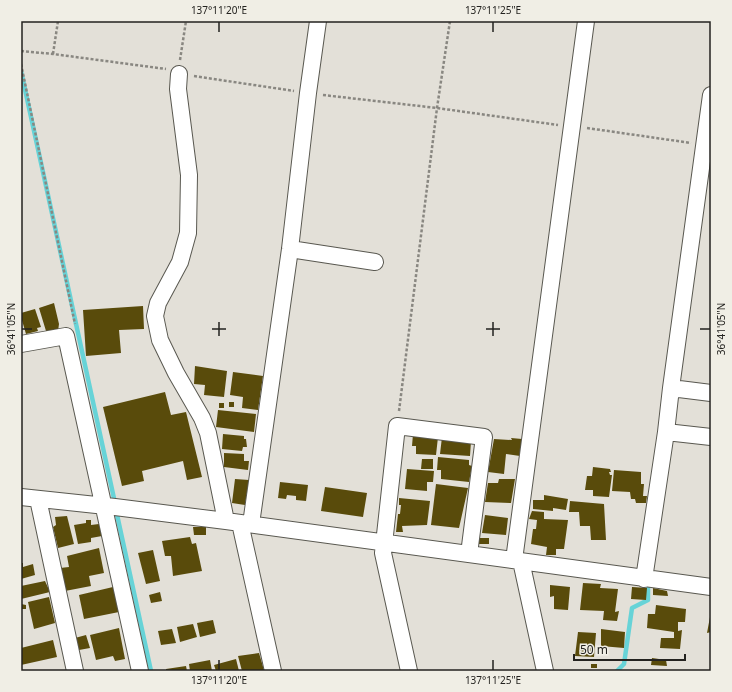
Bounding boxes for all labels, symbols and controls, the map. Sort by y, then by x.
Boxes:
text: 137°11'20"E [191,3,247,17]
text: 137°11'25"E [465,3,521,17]
text: 36°41'05"N [4,303,18,355]
text: 36°41'05"N [714,303,728,355]
scale bar [574,636,685,662]
text: 50 m [580,641,608,658]
text: 137°11'20"E [191,673,247,687]
text: 137°11'25"E [465,673,521,687]

